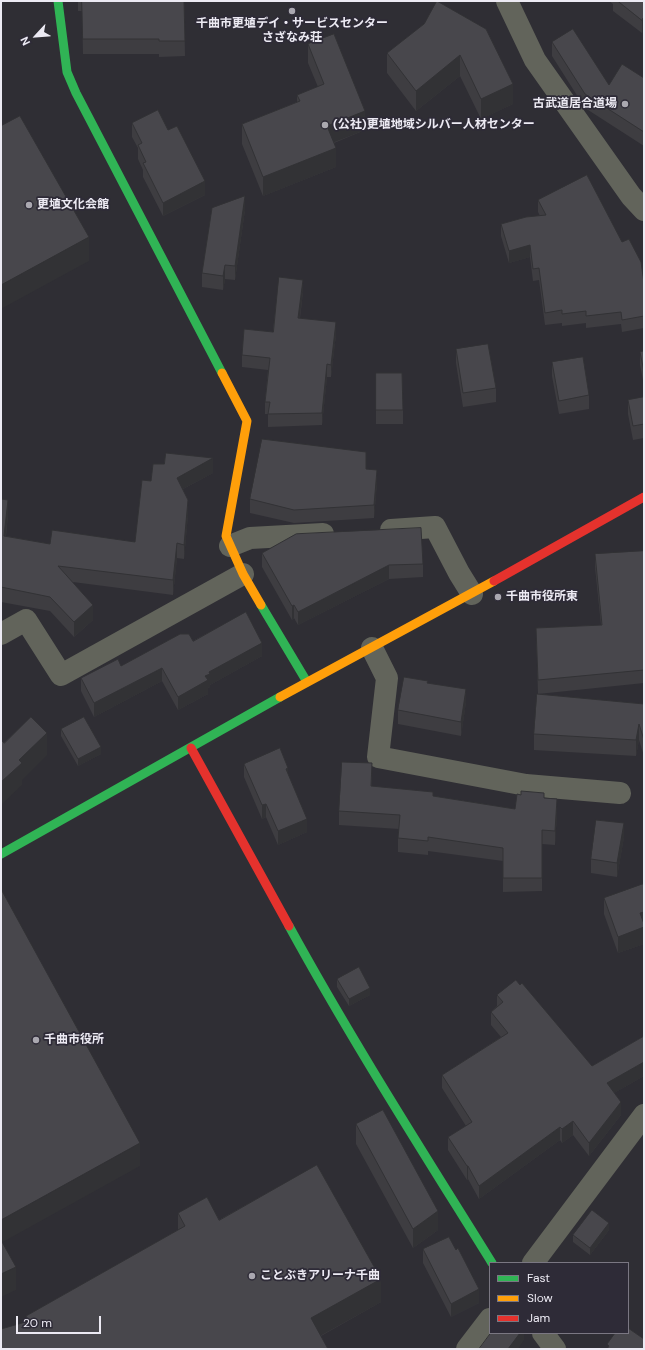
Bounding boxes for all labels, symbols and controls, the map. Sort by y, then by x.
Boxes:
marker: 千曲市更埴デイ・サービスセンター さざなみ荘 [287,6,297,16]
north arrow [16,16,56,56]
place label: 千曲市更埴デイ・サービスセンター さざなみ荘 [196,17,388,45]
text: N [17,35,33,48]
place label: 古武道居合道場 [533,97,617,111]
marker: 古武道居合道場 [620,99,630,109]
place label: (公社)更埴地域シルバー人材センター [333,118,535,132]
marker: (公社)更埴地域シルバー人材センター [320,120,330,130]
place label: 更埴文化会館 [37,198,109,212]
marker: 更埴文化会館 [24,200,34,210]
place label: 千曲市役所東 [506,590,578,604]
marker: 千曲市役所東 [493,592,503,602]
place label: 千曲市役所 [44,1033,104,1047]
marker: 千曲市役所 [31,1035,41,1045]
legend [489,1262,629,1334]
place label: ことぶきアリーナ千曲 [260,1269,380,1283]
text: Fast [527,1270,550,1286]
marker: ことぶきアリーナ千曲 [247,1271,257,1281]
text: Slow [527,1290,553,1306]
scale bar [18,1308,103,1334]
text: Jam [527,1310,550,1326]
text: 20 m [23,1315,52,1331]

